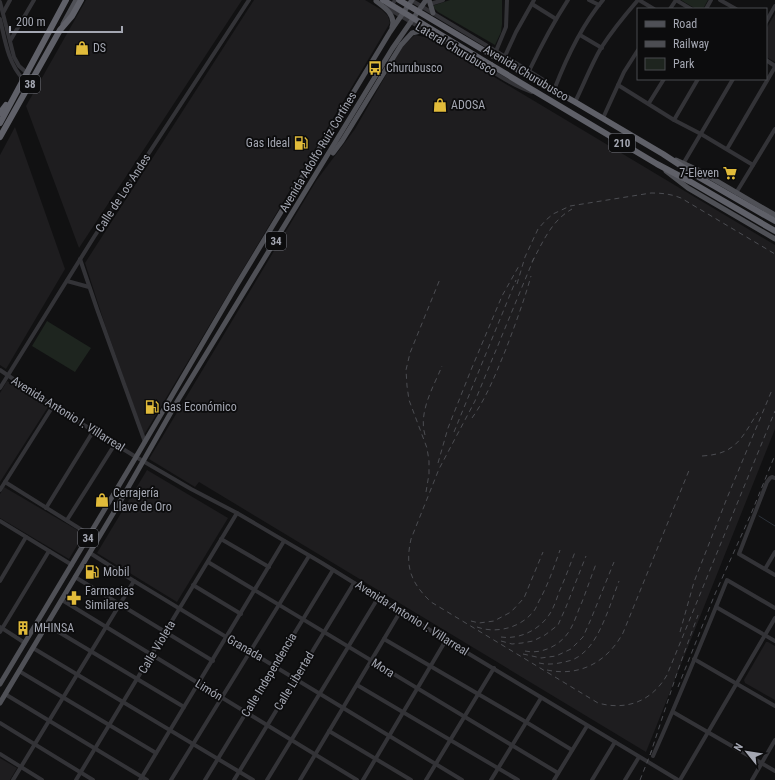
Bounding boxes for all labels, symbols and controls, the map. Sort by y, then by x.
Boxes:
scale bar [10,8,122,34]
legend [637,8,767,80]
text: 200 m [16,15,46,29]
text: Road [673,17,697,31]
street label: Lateral Churubusco [413,19,499,79]
text: Railway [673,37,709,51]
shop icon: DS [74,40,90,56]
place label: DS [93,41,106,55]
street label: Avenida Churubusco [481,42,571,104]
text: Park [673,57,695,71]
bus stop icon: Churubusco [367,60,383,76]
place label: Churubusco [386,61,443,75]
road number: 38 [20,75,40,93]
street label: Avenida Adolfo Ruiz Cortínes [277,89,359,215]
shop icon: ADOSA [432,97,448,113]
place label: ADOSA [451,98,485,112]
road number: 210 [609,134,635,152]
fuel station icon: Gas Ideal [293,135,309,151]
place label: Gas Ideal [246,136,290,150]
street label: Calle de Los Andes [92,151,154,235]
supermarket icon: 7-Eleven [722,165,738,181]
place label: 7-Eleven [679,166,719,180]
road number: 34 [266,232,286,250]
street label: Avenida Antonio I. Villarreal [9,373,127,455]
fuel station icon: Gas Económico [144,399,160,415]
place label: Gas Económico [163,400,237,414]
place label: Cerrajería Llave de Oro [113,486,172,514]
shop icon: Cerrajería Llave de Oro [94,492,110,508]
road number: 34 [78,529,98,547]
fuel station icon: Mobil [84,564,100,580]
place label: Mobil [103,565,130,579]
street label: Avenida Antonio I. Villarreal [353,577,471,659]
place label: Farmacias Similares [85,584,134,612]
pharmacy icon: Farmacias Similares [66,590,82,606]
street label: Calle Violeta [136,618,178,676]
building icon: MHINSA [15,620,31,636]
place label: MHINSA [34,621,74,635]
street label: Calle Independencia [238,630,300,720]
street label: Granada [224,632,266,664]
street label: Calle Libertad [271,649,317,713]
street label: Mora [369,656,397,680]
street label: Limón [193,676,225,704]
north arrow [727,732,767,772]
text: N [731,741,746,753]

